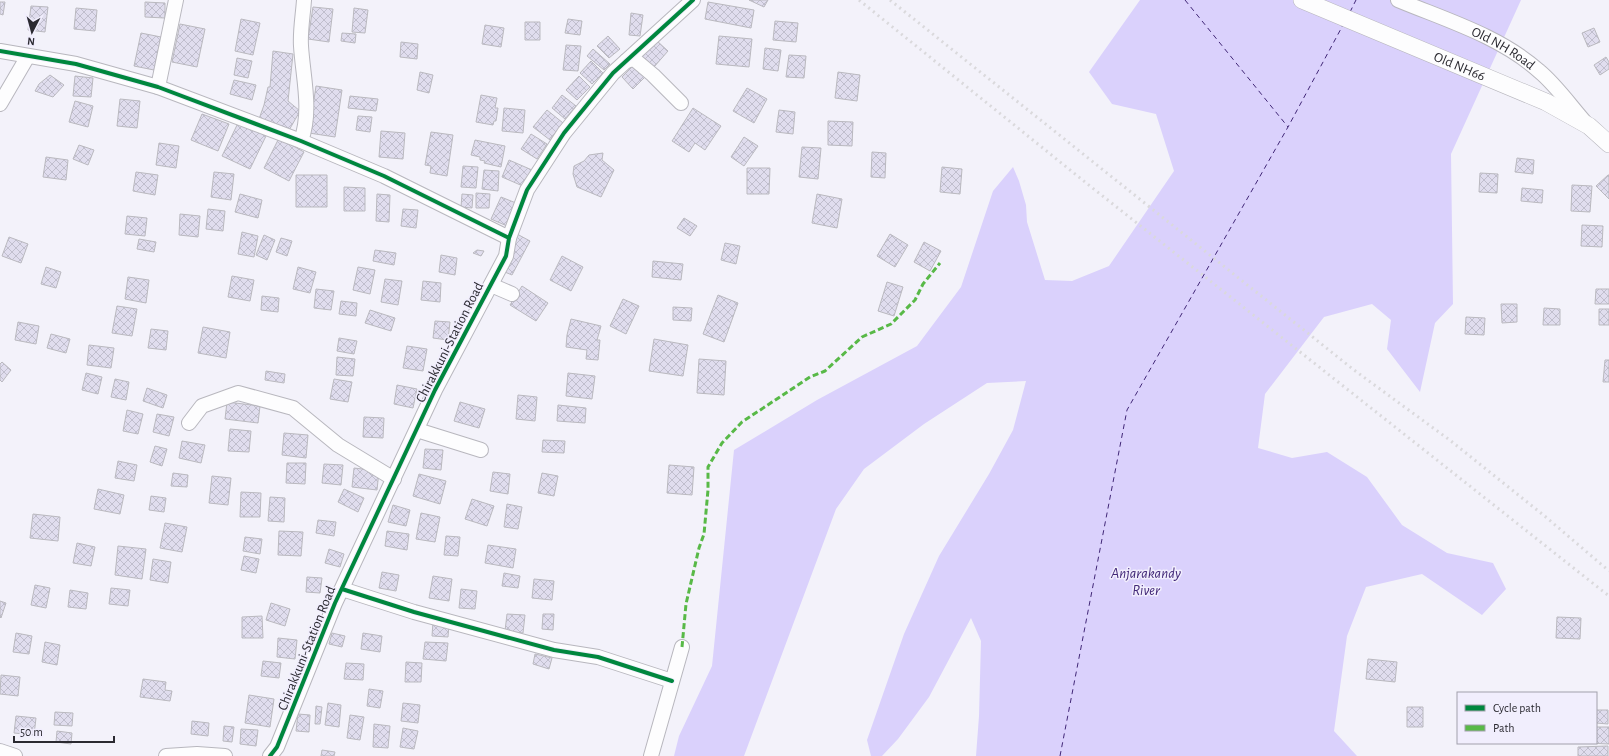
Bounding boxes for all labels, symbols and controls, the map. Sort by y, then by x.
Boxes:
north arrow [12,12,52,52]
street label: Old NH Road [1469,25,1537,73]
text: N [27,36,35,47]
street label: Old NH66 [1432,50,1487,84]
street label: Chirakkuni-Station Road [413,280,486,405]
water label: Anjarakandy River [1110,566,1182,598]
street label: Chirakkuni-Station Road [276,584,338,713]
legend [1457,692,1597,744]
text: Cycle path [1493,702,1541,715]
scale bar [14,718,114,744]
text: Path [1493,722,1515,734]
text: 50 m [20,726,43,738]

